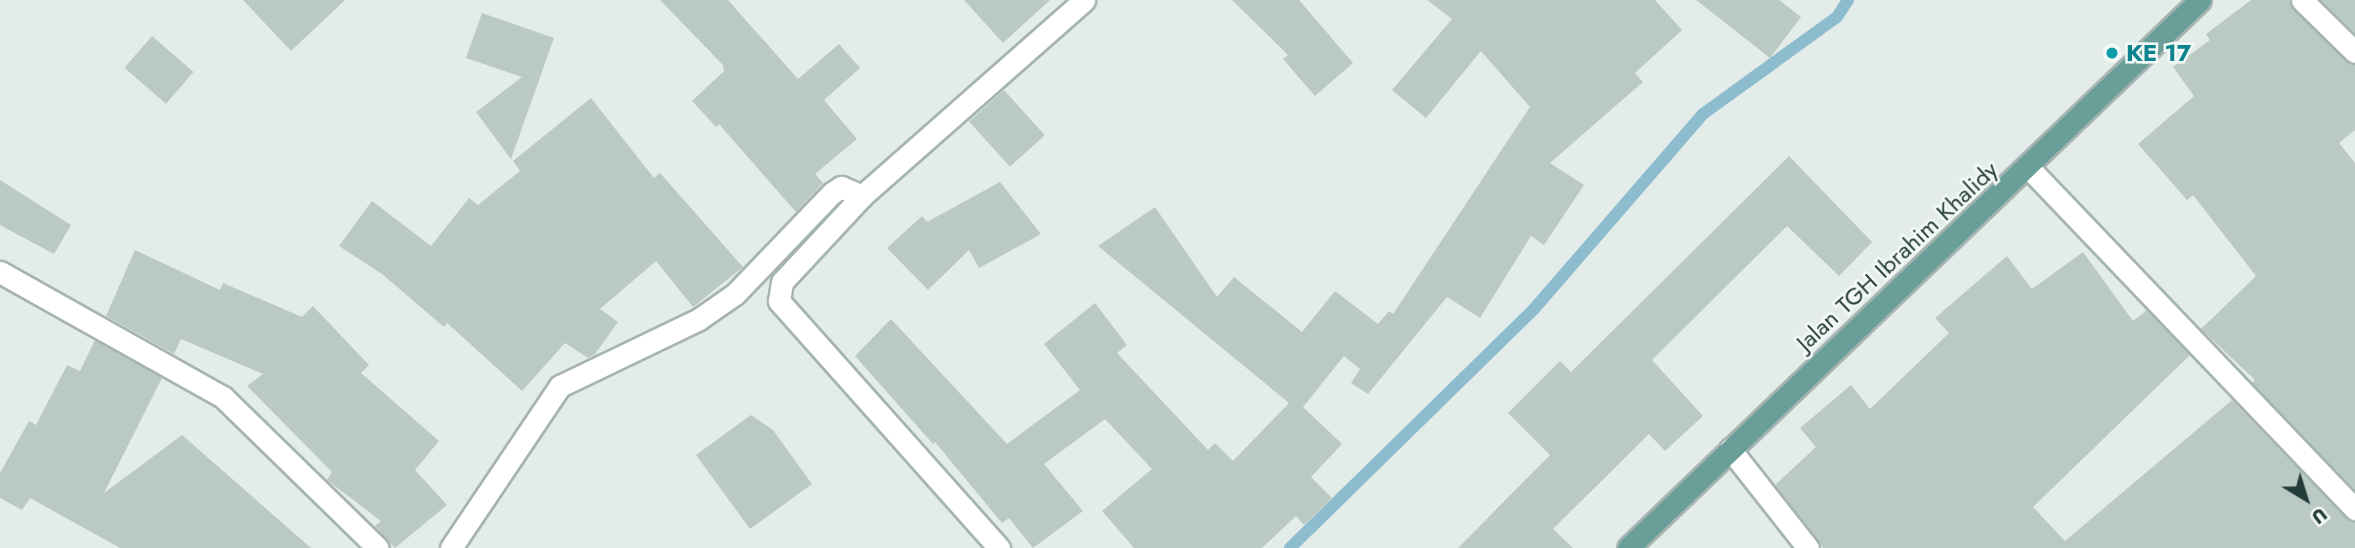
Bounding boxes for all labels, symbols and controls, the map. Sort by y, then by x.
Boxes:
place label: KE 17 [2126,39,2191,67]
marker: KE 17 [2104,45,2120,61]
street label: Jalan TGH Ibrahim Khalidy [1790,155,2004,357]
north arrow [2271,464,2341,534]
text: U [2306,501,2333,531]

